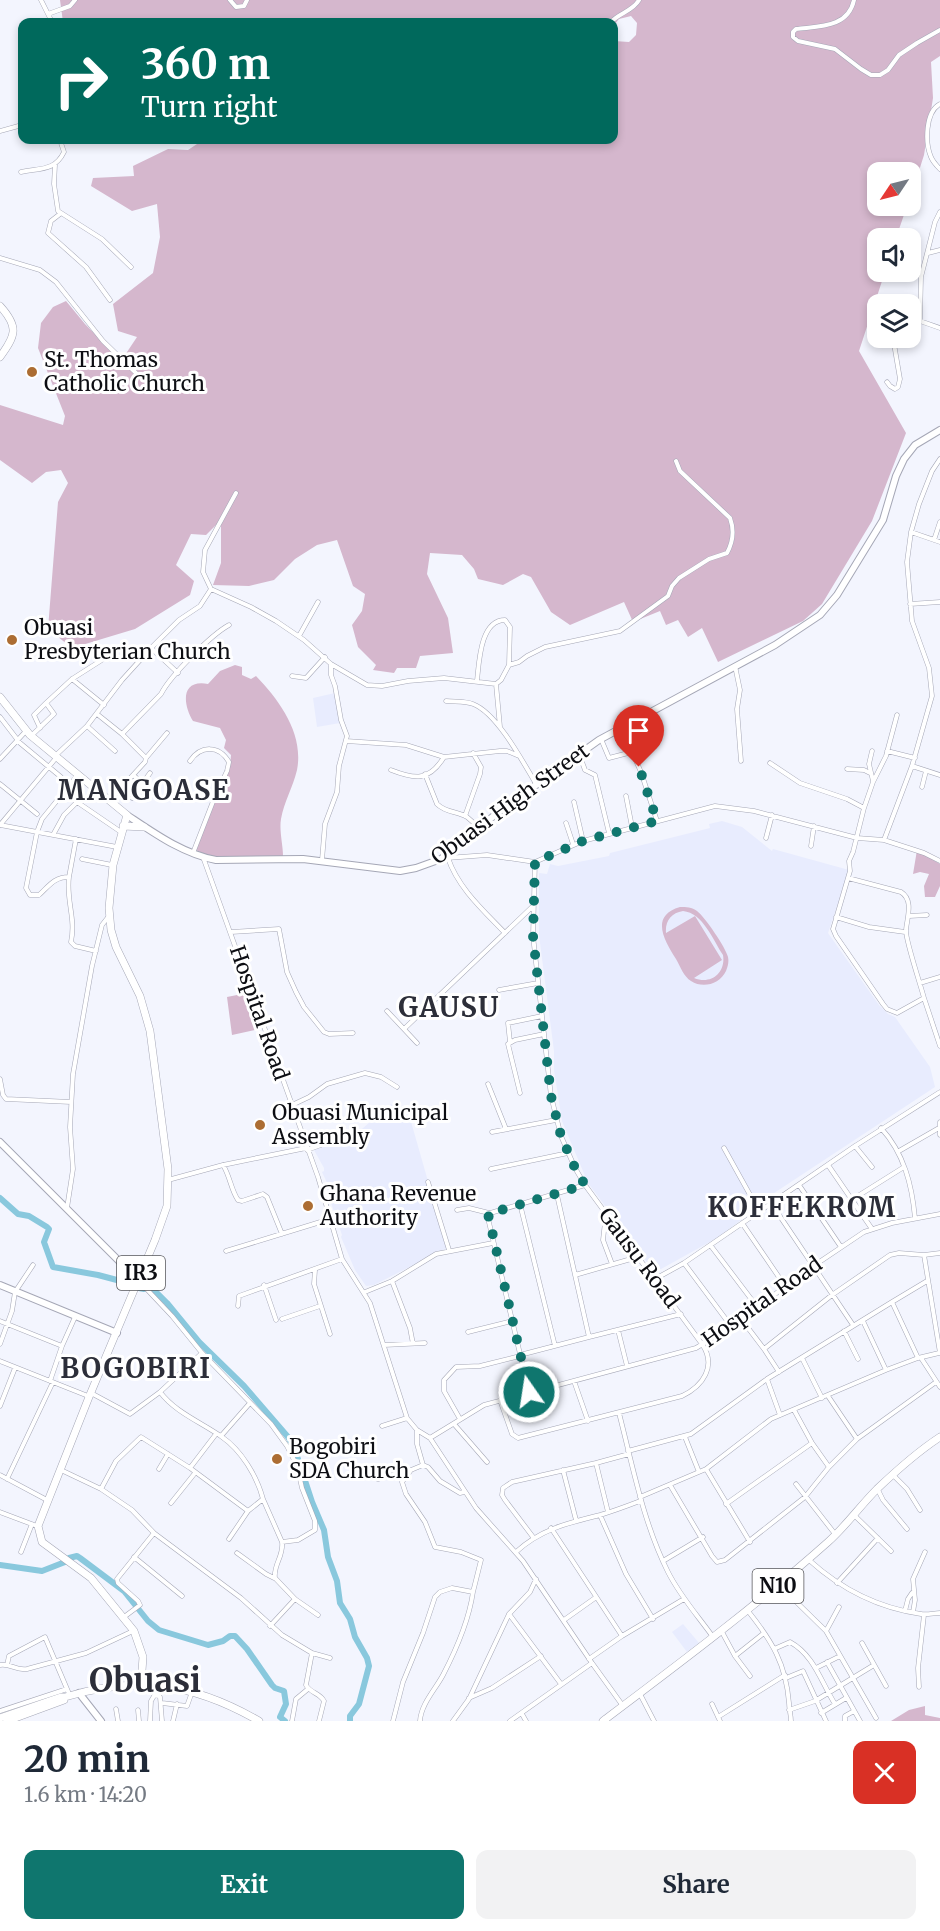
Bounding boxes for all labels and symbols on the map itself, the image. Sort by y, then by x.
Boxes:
north arrow [867,162,921,216]
place label: St. Thomas Catholic Church [44,346,205,397]
marker: St. Thomas Catholic Church [25,365,39,379]
place label: Obuasi Presbyterian Church [24,614,231,665]
marker: Obuasi Presbyterian Church [5,633,19,647]
pin [613,705,664,767]
street label: Obuasi High Street [425,737,594,870]
district label: MANGOASE [57,773,231,807]
street label: Hospital Road [224,942,295,1084]
district label: GAUSU [398,990,500,1024]
place label: Obuasi Municipal Assembly [271,1099,449,1150]
marker: Obuasi Municipal Assembly [253,1118,267,1132]
place label: Ghana Revenue Authority [319,1180,476,1231]
district label: KOFFEKROM [707,1190,897,1224]
marker: Ghana Revenue Authority [301,1199,315,1213]
street label: Gausu Road [593,1202,686,1313]
street label: Hospital Road [696,1250,827,1353]
road number: IR3 [117,1256,165,1290]
district label: BOGOBIRI [60,1351,212,1385]
position arrow [497,1360,561,1424]
place label: Bogobiri SDA Church [289,1433,409,1484]
marker: Bogobiri SDA Church [270,1452,284,1466]
road number: N10 [752,1569,804,1603]
district label: Obuasi [89,1660,201,1701]

